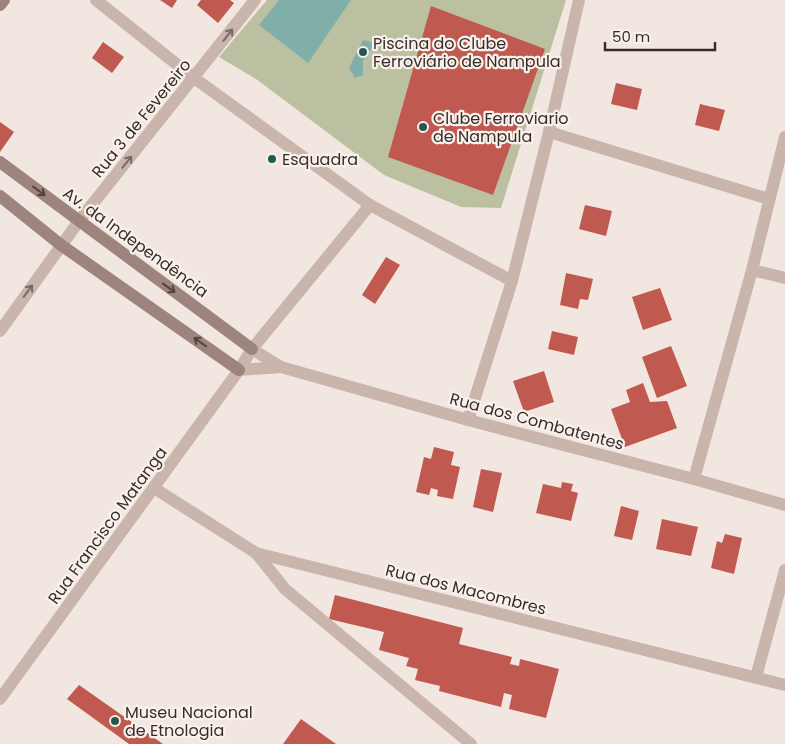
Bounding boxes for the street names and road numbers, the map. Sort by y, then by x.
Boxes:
street label: Rua 3 de Fevereiro [86,54,196,183]
street label: Av. da Independência [58,182,213,303]
street label: Rua dos Combatentes [447,387,627,456]
street label: Rua Francisco Matanga [42,442,172,609]
street label: Rua dos Macombres [383,558,549,621]

